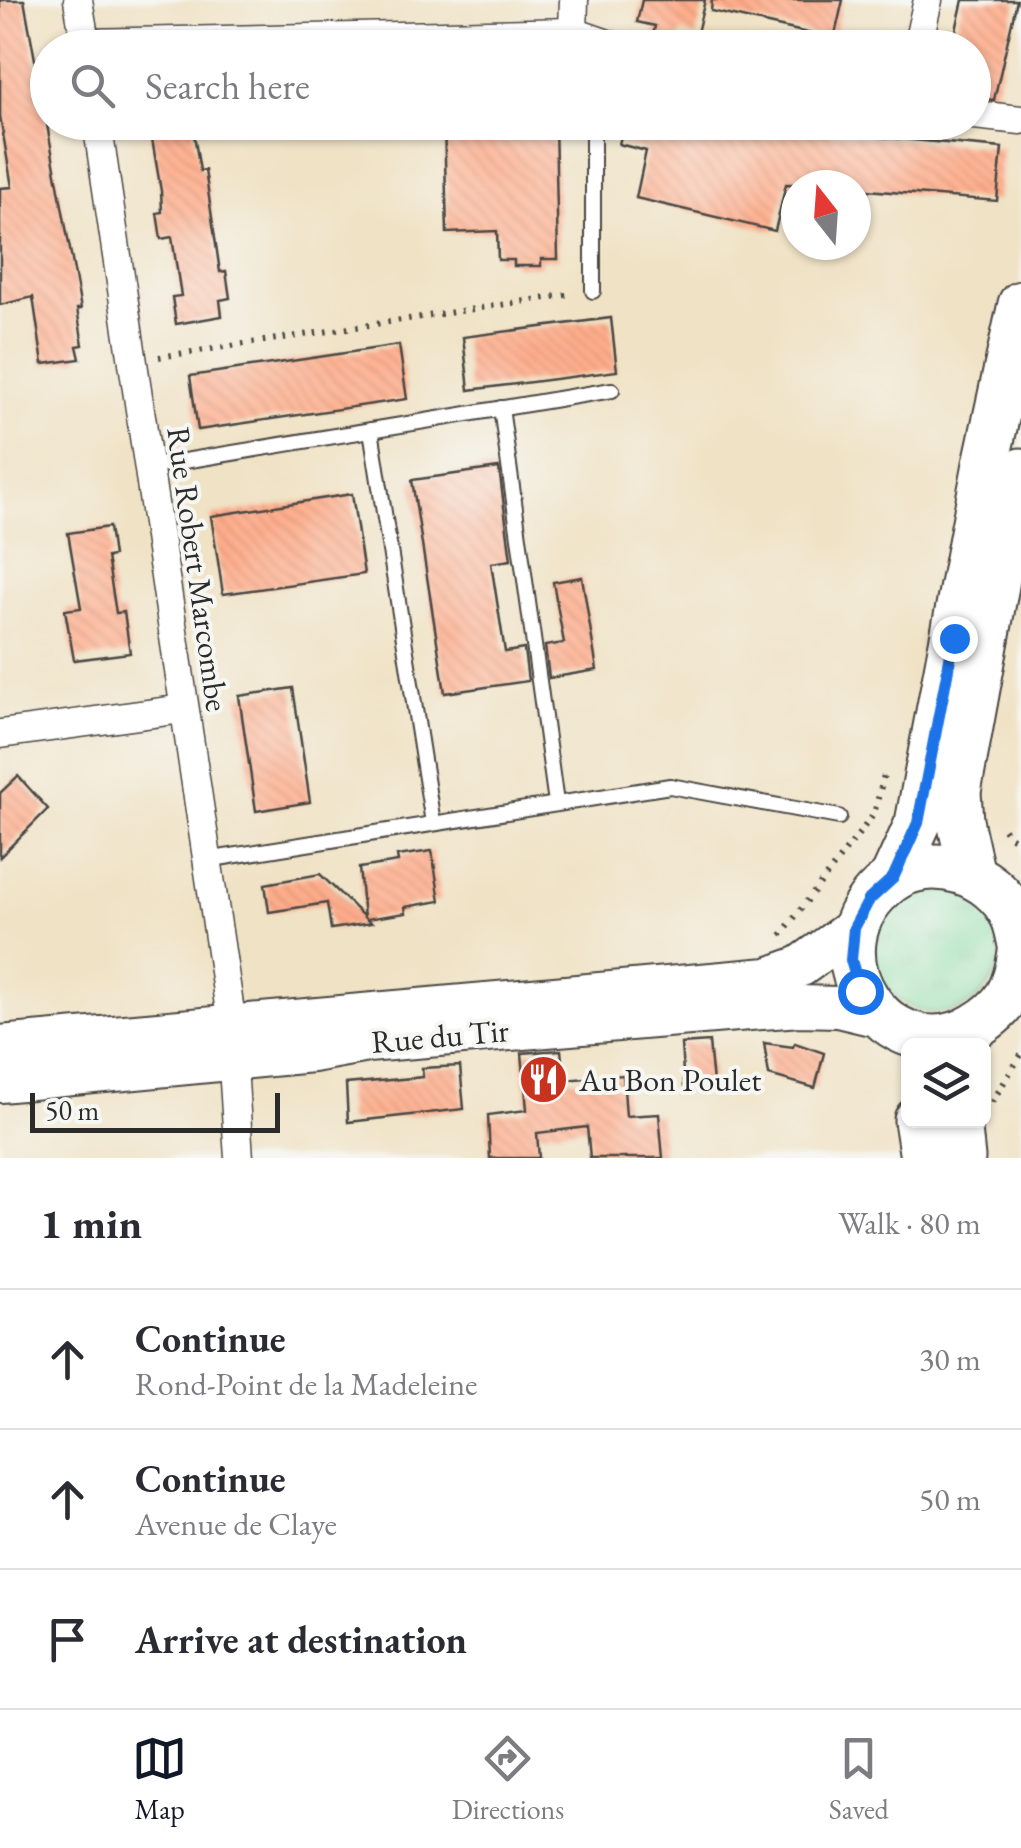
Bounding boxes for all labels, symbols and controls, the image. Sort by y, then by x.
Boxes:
search box [30,30,991,140]
icon: search [65,58,120,113]
text: Search here [145,61,310,110]
north arrow [781,170,871,260]
street label: Rue Robert Marcombe [157,424,239,714]
route end [932,616,978,662]
route start [838,969,884,1015]
street label: Rue du Tir [369,1009,511,1063]
map controls [901,1038,991,1128]
button: layers [901,1038,991,1128]
restaurant icon: Au Bon Poulet [518,1054,570,1106]
place label: Au Bon Poulet [578,1059,761,1101]
scale bar [30,1088,280,1132]
text: 50 m [45,1092,99,1128]
text: 1 min [40,1196,142,1251]
text: Walk · 80 m [838,1202,981,1244]
text: Continue [135,1314,286,1363]
icon: ahead [40,1332,95,1387]
text: 30 m [919,1338,981,1380]
text: Rond-Point de la Madeleine [135,1363,478,1405]
text: Continue [135,1454,286,1503]
icon: ahead [40,1472,95,1527]
text: 50 m [919,1478,981,1520]
text: Avenue de Claye [135,1503,337,1545]
icon: arrive [40,1612,95,1667]
text: Arrive at destination [135,1615,467,1664]
tab: Map [132,1731,187,1827]
tab: Directions [452,1731,564,1827]
tab: Saved [829,1731,889,1827]

